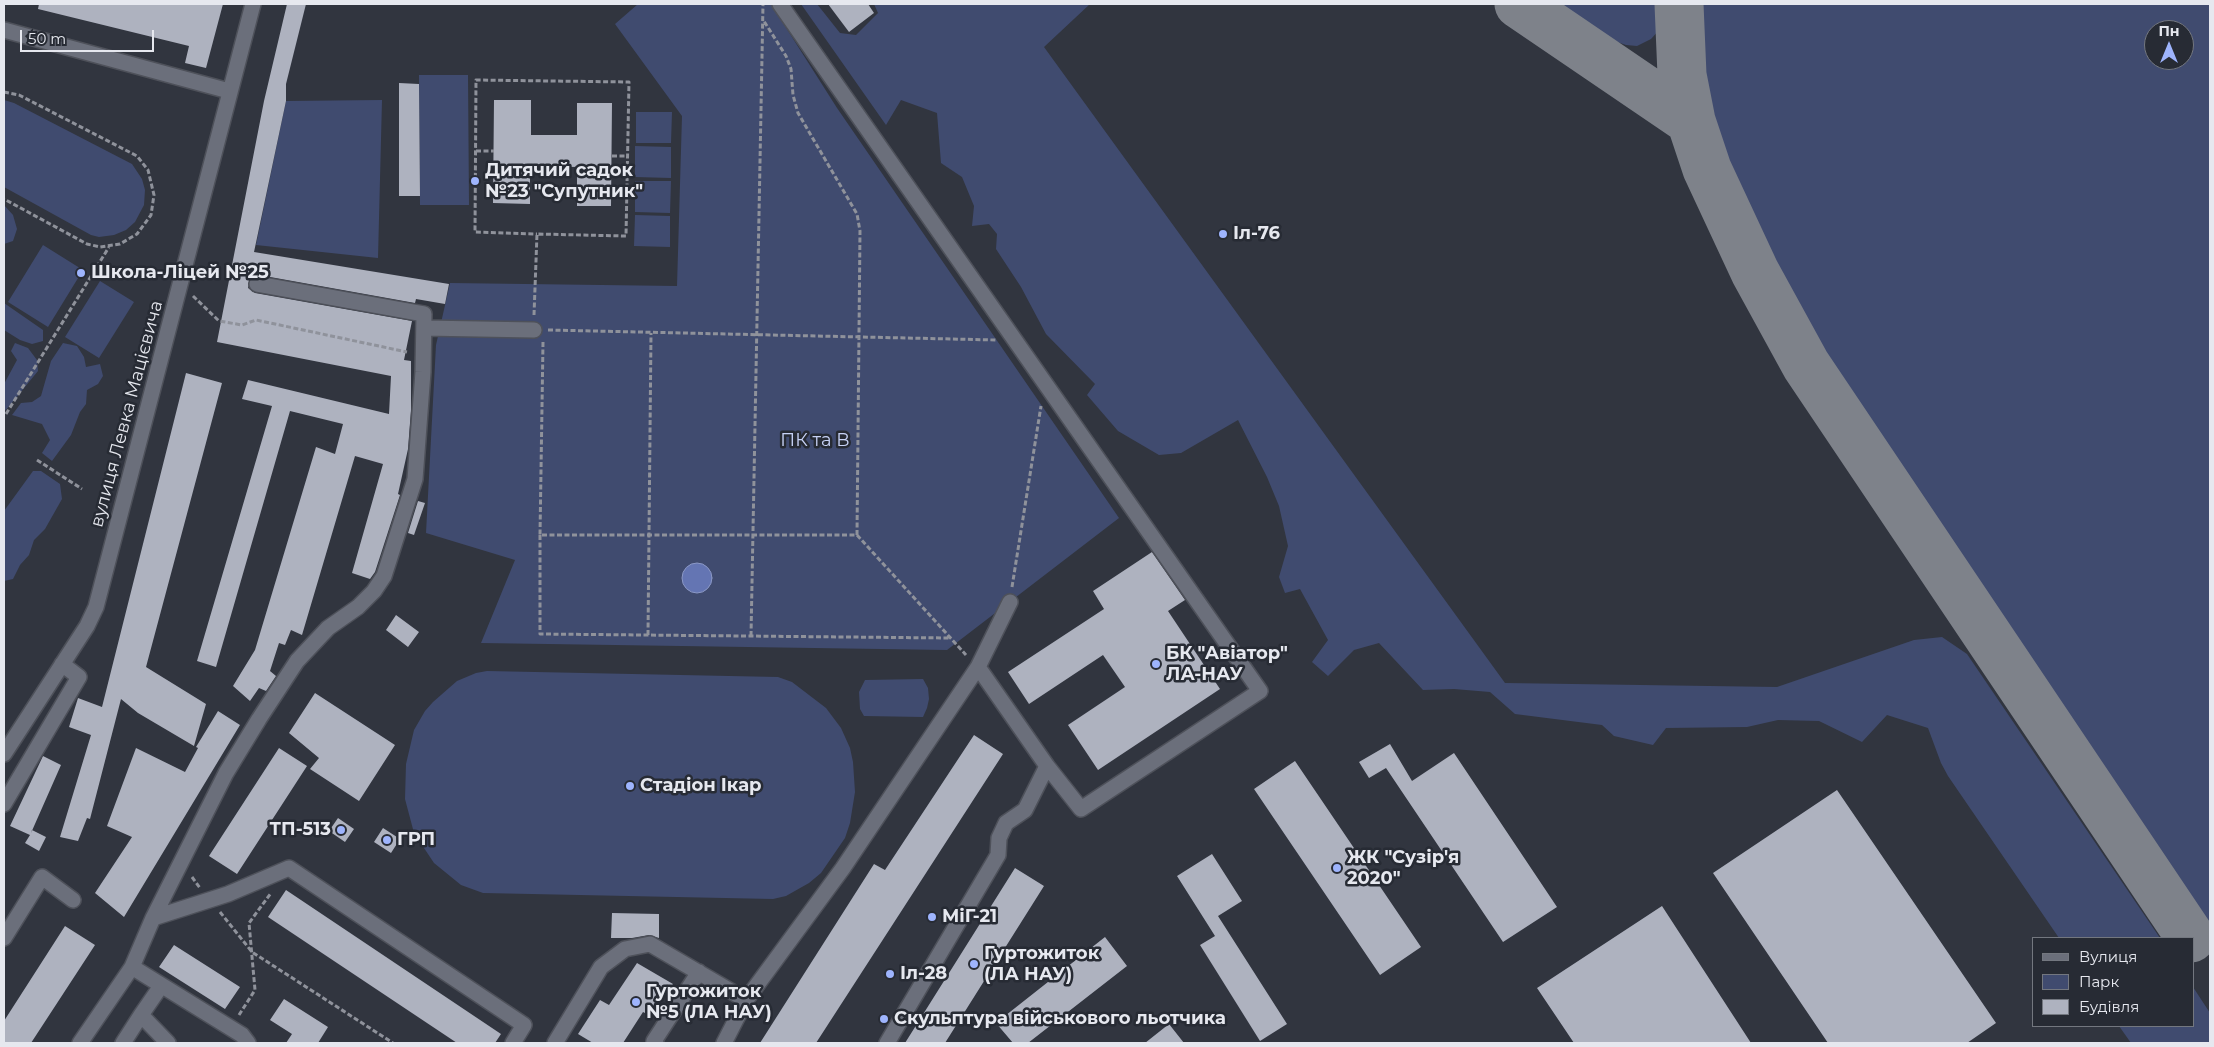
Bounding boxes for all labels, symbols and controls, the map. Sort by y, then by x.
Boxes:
scale bar [22,20,156,52]
north arrow [2144,20,2194,70]
text: Пн [2158,22,2180,40]
text: 50 m [28,29,66,48]
place label: Дитячий садок №23 "Супутник" [485,160,643,202]
marker: Дитячий садок №23 "Супутник" [469,175,481,187]
place label: Іл-76 [1233,223,1280,245]
marker: Іл-76 [1217,228,1229,240]
place label: Школа-Ліцей №25 [91,262,269,284]
marker: Школа-Ліцей №25 [75,267,87,279]
street label: вулиця Левка Мацієвича [86,298,168,530]
park label: ПК та В [780,430,850,452]
place label: БК "Авіатор" ЛА-НАУ [1166,643,1288,686]
marker: БК "Авіатор" ЛА-НАУ [1150,658,1162,670]
place label: Стадіон Ікар [640,775,762,797]
marker: Стадіон Ікар [624,780,636,792]
place label: ТП-513 [270,819,331,841]
marker: ТП-513 [335,824,347,836]
place label: ГРП [397,829,435,851]
marker: ГРП [381,834,393,846]
place label: ЖК "Сузір'я 2020" [1347,847,1459,890]
marker: ЖК "Сузір'я 2020" [1331,862,1343,874]
place label: МіГ-21 [942,906,997,928]
marker: МіГ-21 [926,911,938,923]
legend [2032,937,2194,1027]
place label: Гуртожиток (ЛА НАУ) [984,943,1099,986]
text: Вулиця [2079,947,2137,966]
marker: Гуртожиток (ЛА НАУ) [968,958,980,970]
place label: Іл-28 [900,963,947,985]
marker: Іл-28 [884,968,896,980]
text: Парк [2079,972,2119,991]
place label: Гуртожиток №5 (ЛА НАУ) [646,981,772,1024]
marker: Гуртожиток №5 (ЛА НАУ) [630,996,642,1008]
text: Будівля [2079,997,2139,1016]
place label: Скульптура військового льотчика [894,1008,1226,1030]
marker: Скульптура військового льотчика [878,1013,890,1025]

